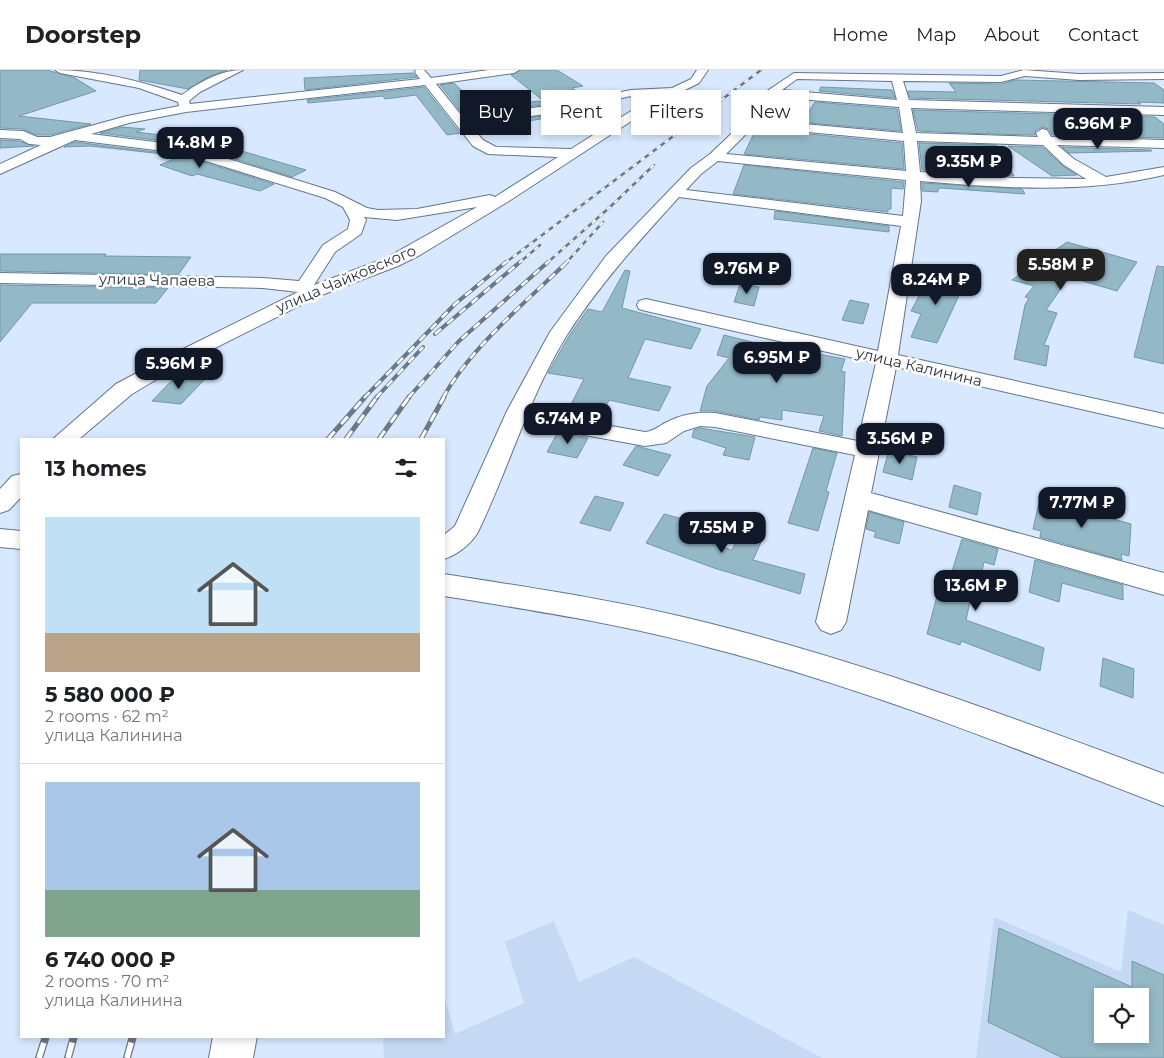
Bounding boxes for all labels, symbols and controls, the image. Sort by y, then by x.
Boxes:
text: Doorstep [25,20,141,49]
text: Home [832,24,888,46]
text: Map [916,24,956,46]
text: About [984,24,1040,46]
text: Contact [1068,24,1139,46]
chip: Buy [460,90,531,135]
chip: Rent [541,90,621,135]
chip: Filters [631,90,721,135]
chip: New [731,90,809,135]
pin: 6.96M ₽ [1052,108,1144,150]
text: 6.96M ₽ [1064,114,1132,133]
pin: 14.8M ₽ [154,126,246,169]
text: 14.8M ₽ [168,133,232,152]
pin: 9.35M ₽ [923,146,1015,188]
text: 9.35M ₽ [936,152,1002,171]
street label: улица Чайковского [272,240,419,317]
pin: 5.58M ₽ [1015,248,1107,291]
pin: 9.76M ₽ [701,252,793,295]
text: 5.58M ₽ [1028,255,1094,274]
text: 9.76M ₽ [714,259,780,278]
pin: 8.24M ₽ [890,264,982,306]
street label: улица Чапаева [98,269,215,290]
text: 8.24M ₽ [902,270,970,289]
pin: 6.95M ₽ [731,342,823,384]
street label: улица Калинина [853,343,984,390]
pin: 5.96M ₽ [133,348,225,390]
text: 6.95M ₽ [744,348,810,367]
text: 5.96M ₽ [146,354,212,373]
pin: 6.74M ₽ [522,402,614,445]
text: 6.74M ₽ [535,409,601,428]
pin: 3.56M ₽ [854,422,946,465]
text: 3.56M ₽ [867,429,933,448]
icon: filters [392,454,420,482]
text: 13 homes [45,456,146,481]
pin: 7.77M ₽ [1036,486,1128,529]
text: 7.77M ₽ [1049,493,1115,512]
pin: 7.55M ₽ [676,512,768,554]
text: 7.55M ₽ [690,518,754,537]
icon: home [188,549,278,639]
pin: 13.6M ₽ [930,570,1022,612]
text: 13.6M ₽ [945,576,1007,595]
text: 5 580 000 ₽ [45,682,175,707]
text: 2 rooms · 62 m² [45,707,169,726]
text: улица Калинина [45,726,183,745]
icon: home [188,815,278,905]
text: 6 740 000 ₽ [45,947,176,972]
text: 2 rooms · 70 m² [45,972,170,991]
map controls [1094,988,1149,1043]
button: locate [1094,988,1149,1043]
text: улица Калинина [45,991,183,1010]

